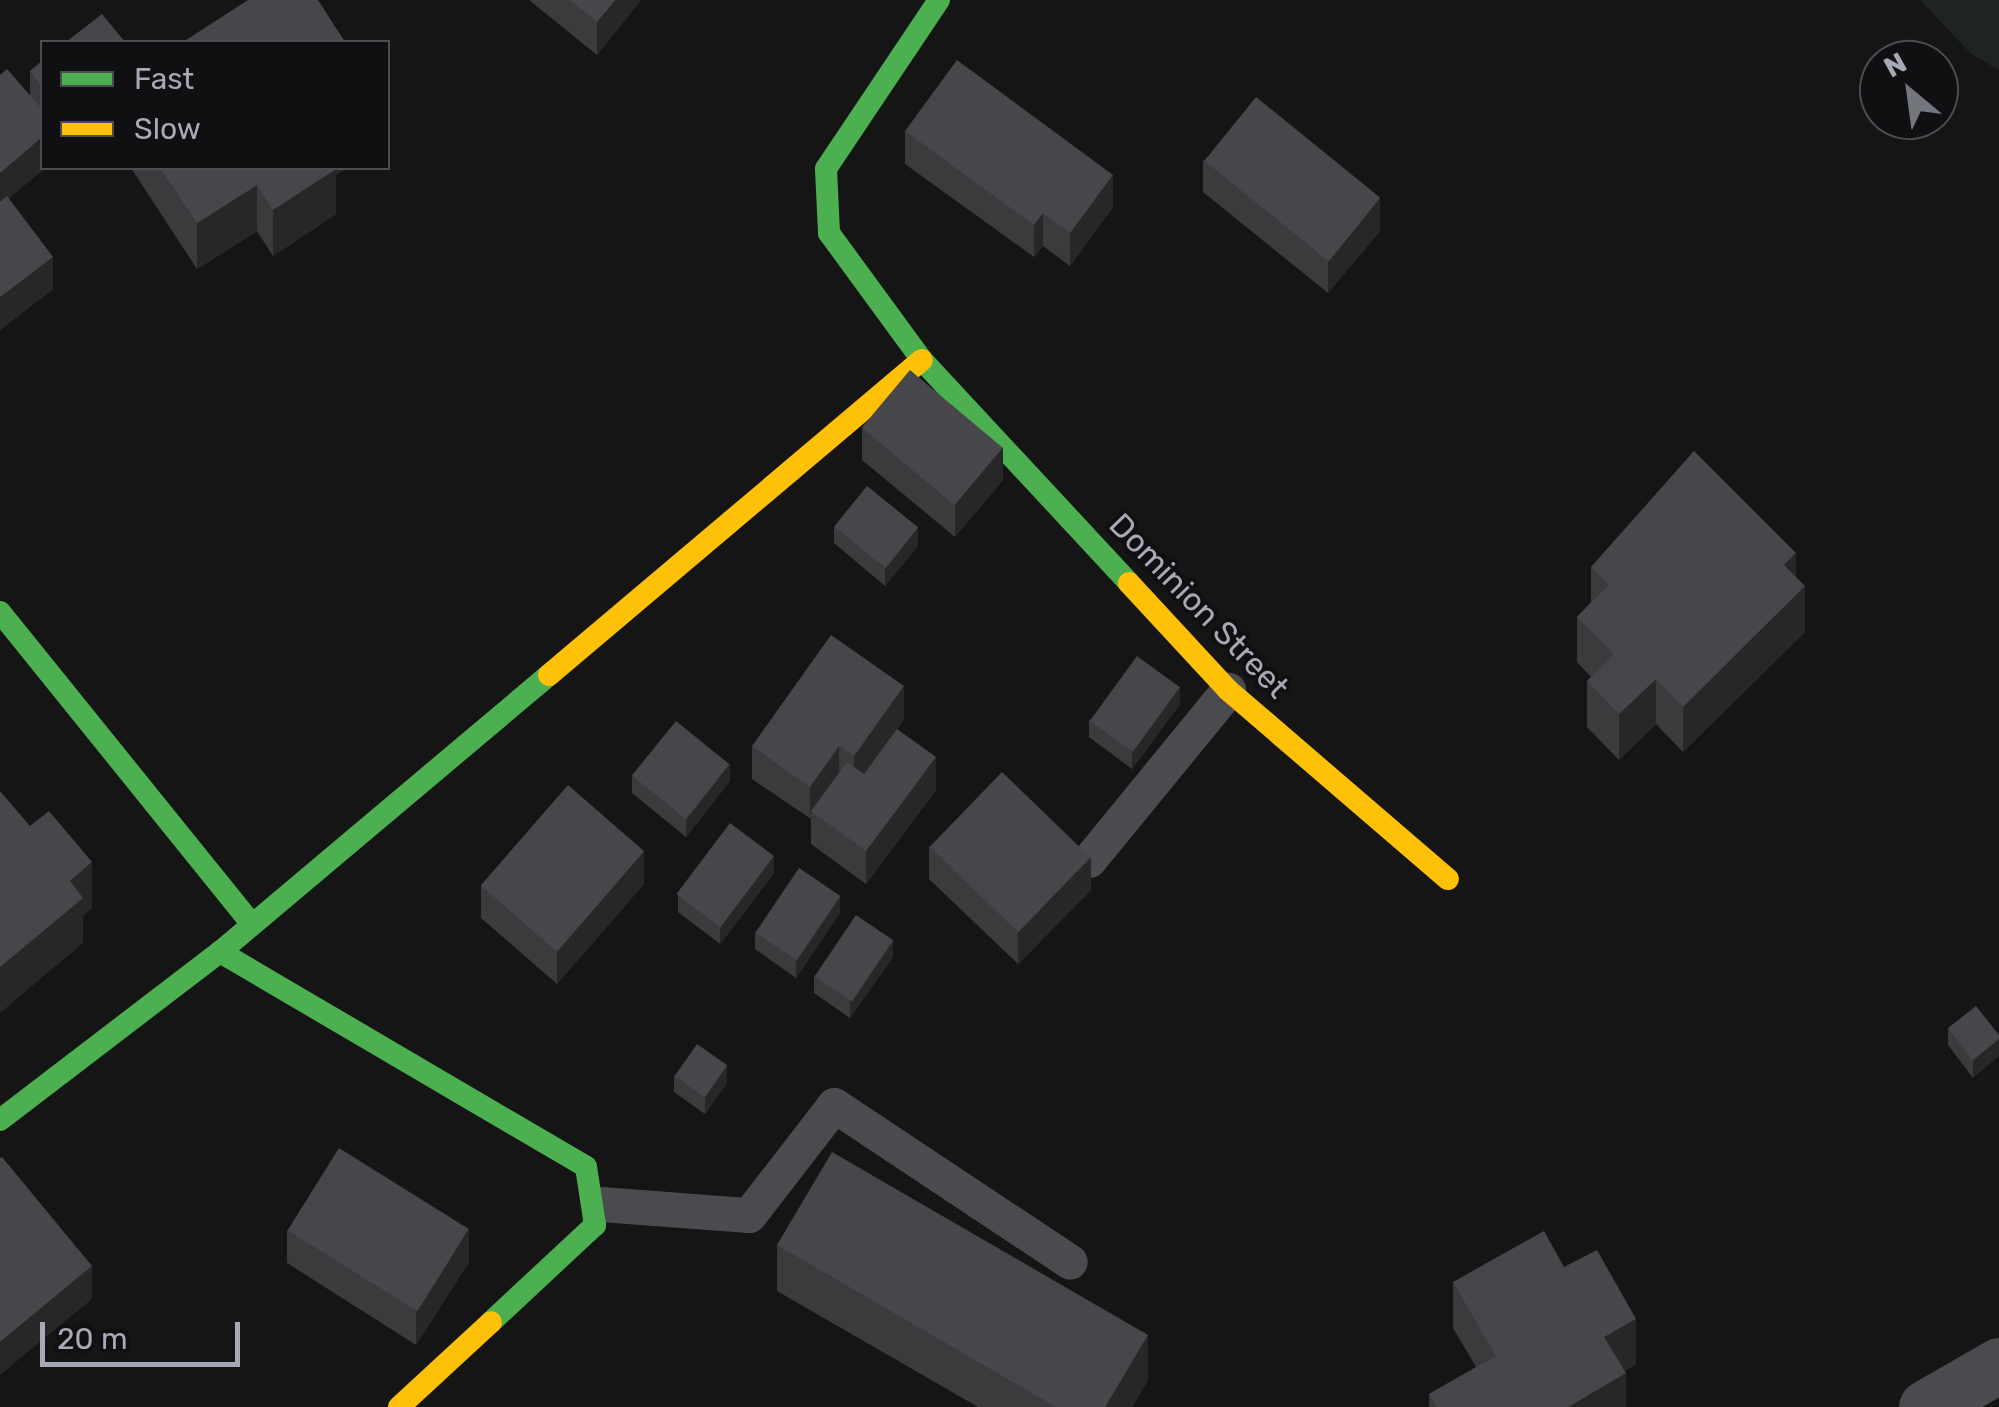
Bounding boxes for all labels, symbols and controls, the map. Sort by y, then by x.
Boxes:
legend [40,40,390,170]
north arrow [1859,40,1959,140]
text: N [1878,46,1912,84]
text: Fast [134,61,194,97]
text: Slow [134,111,201,147]
street label: Dominion Street [1101,506,1297,706]
scale bar [45,1302,245,1364]
text: 20 m [57,1321,128,1357]

